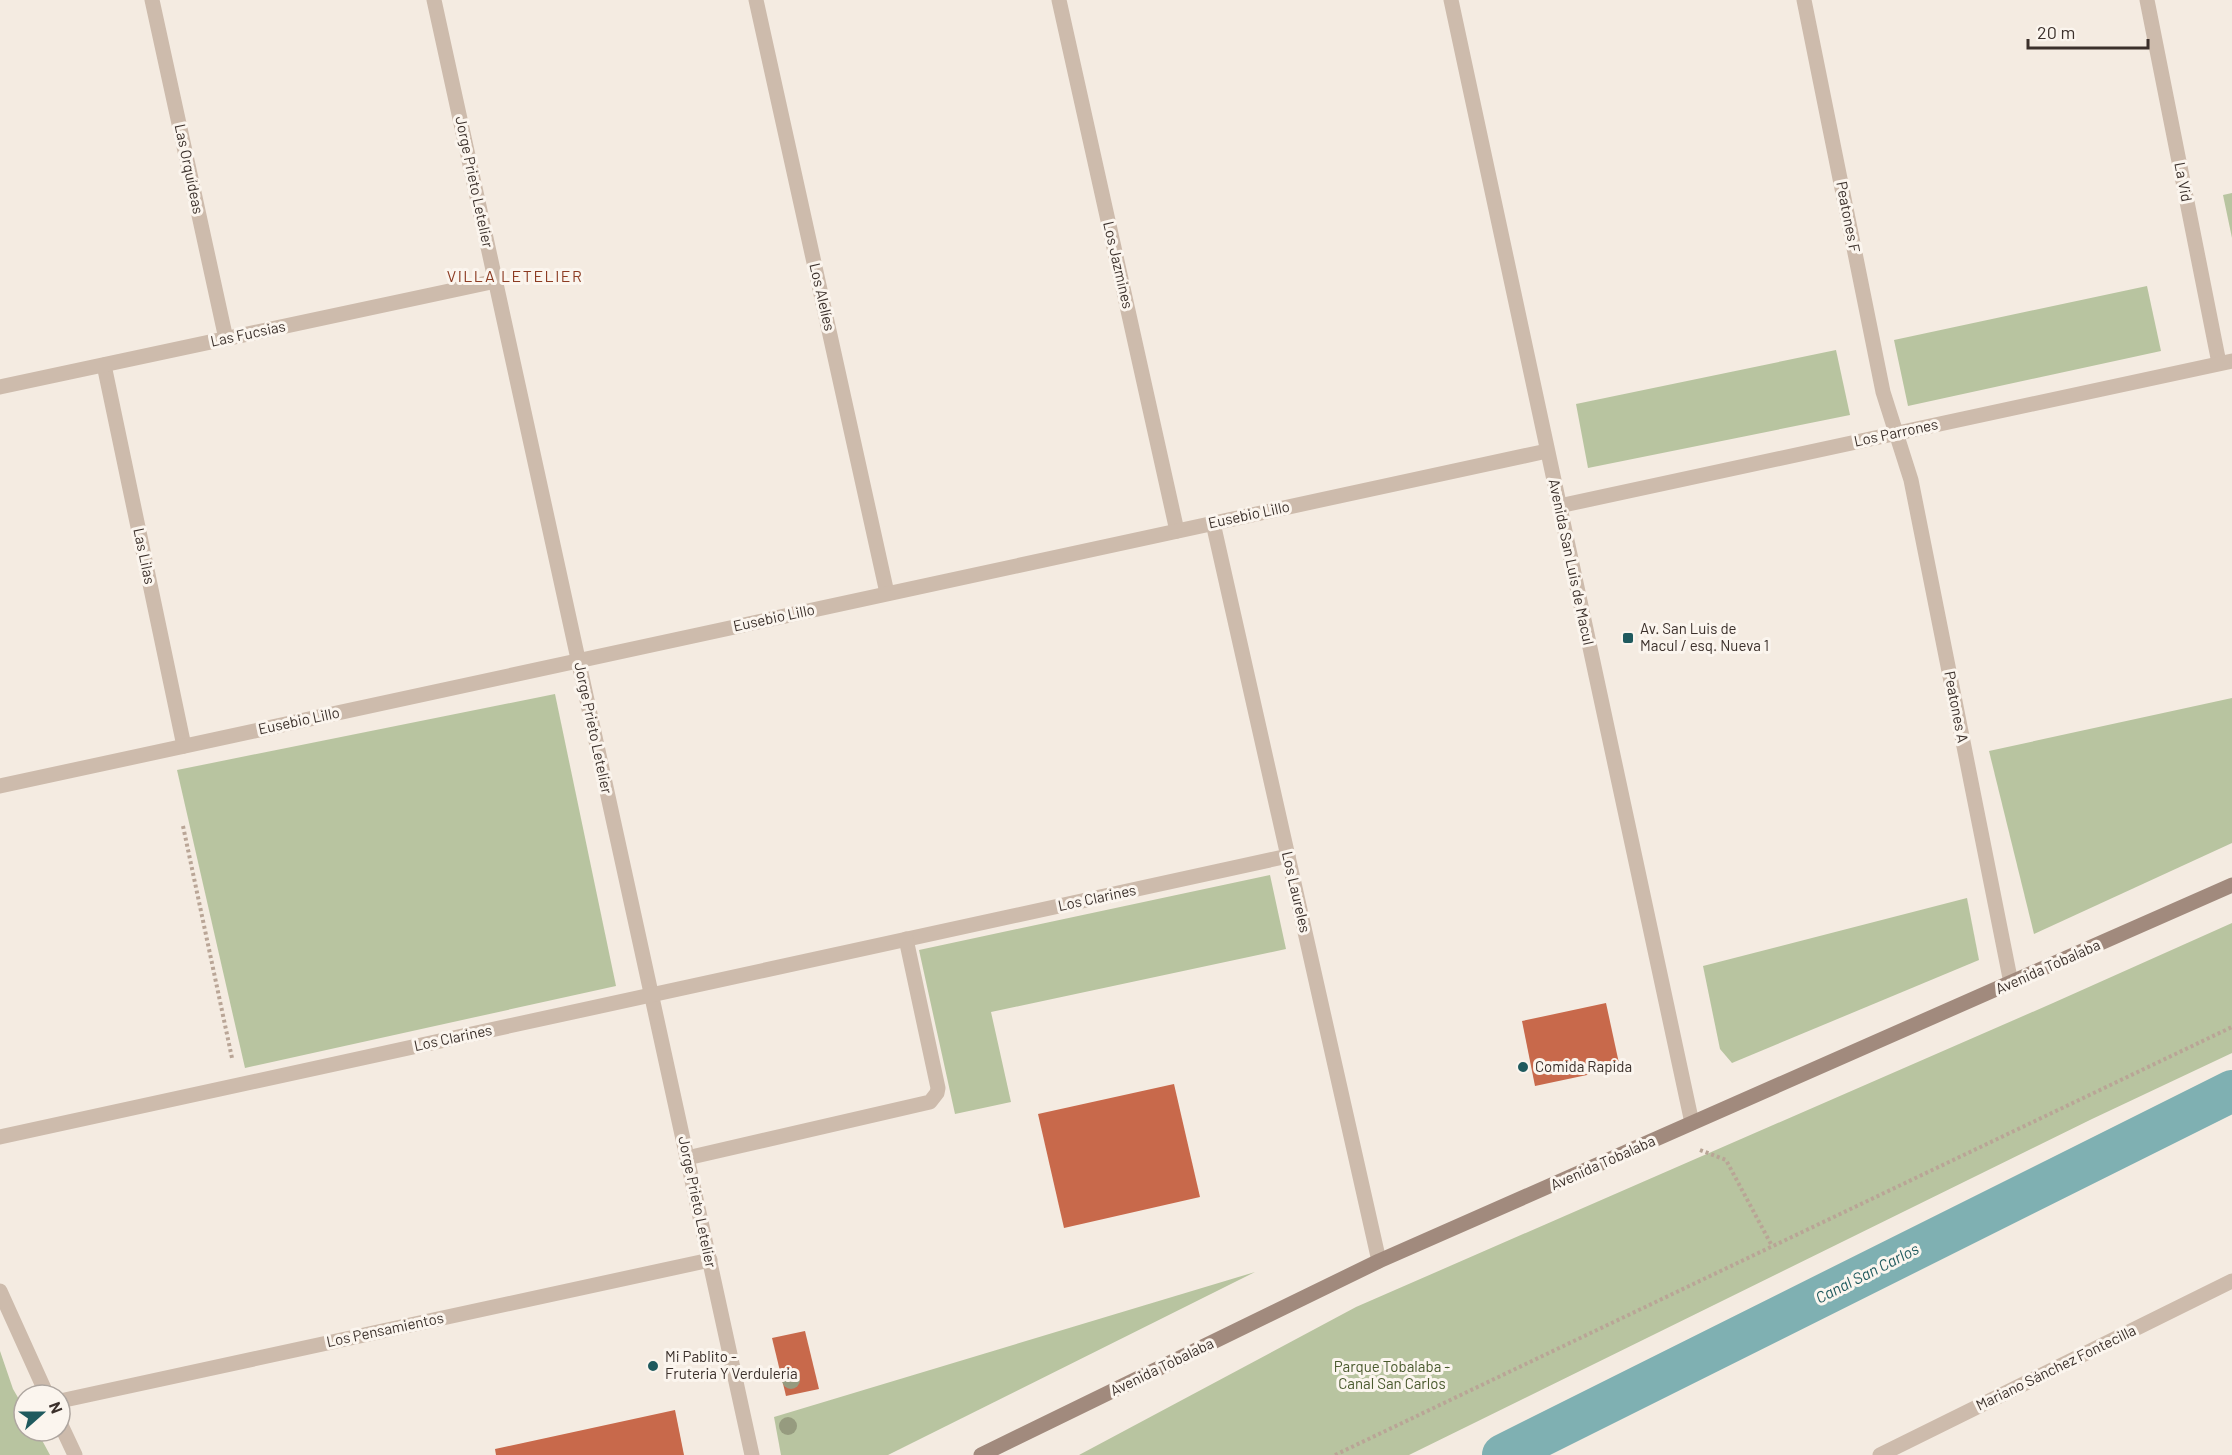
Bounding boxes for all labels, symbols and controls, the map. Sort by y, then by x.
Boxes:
scale bar [2028,12,2148,50]
text: 20 m [2037,21,2075,43]
street label: Jorge Prieto Letelier [452,114,498,250]
street label: Las Orquídeas [172,122,208,215]
street label: La Vid [2171,160,2197,203]
street label: Peatones F [1833,180,1865,254]
street label: Los Jazmines [1100,219,1138,310]
street label: Los Alelíes [806,261,840,332]
district label: VILLA LETELIER [447,266,583,285]
street label: Las Fucsias [209,316,287,350]
street label: Los Parrones [1852,414,1939,450]
street label: Avenida San Luis de Macul [1546,477,1598,646]
street label: Eusebio Lillo [1206,497,1291,531]
street label: Las Lilas [130,526,160,586]
street label: Eusebio Lillo [731,600,816,634]
place label: Av. San Luis de Macul / esq. Nueva 1 [1640,619,1769,654]
marker: Av. San Luis de Macul / esq. Nueva 1 [1621,631,1635,645]
street label: Jorge Prieto Letelier [571,660,617,796]
street label: Peatones A [1941,669,1973,744]
street label: Eusebio Lillo [256,703,341,737]
street label: Los Laureles [1279,849,1315,934]
street label: Los Clarines [1056,880,1138,914]
street label: Avenida Tobalaba [1992,935,2103,997]
street label: Los Clarines [412,1020,494,1054]
place label: Comida Rapida [1535,1057,1632,1075]
marker: Comida Rapida [1516,1060,1530,1074]
street label: Avenida Tobalaba [1547,1131,1658,1193]
street label: Jorge Prieto Letelier [675,1134,721,1270]
water label: Canal San Carlos [1812,1238,1922,1307]
street label: Los Pensamientos [325,1308,445,1350]
street label: Mariano Sánchez Fontecilla [1973,1320,2139,1414]
street label: Avenida Tobalaba [1107,1333,1216,1399]
place label: Mi Pablito - Fruteria Y Verduleria [665,1347,798,1382]
park label: Parque Tobalaba - Canal San Carlos [1334,1357,1450,1392]
marker: Mi Pablito - Fruteria Y Verduleria [646,1359,660,1373]
north arrow [12,1383,72,1443]
text: N [46,1399,67,1416]

